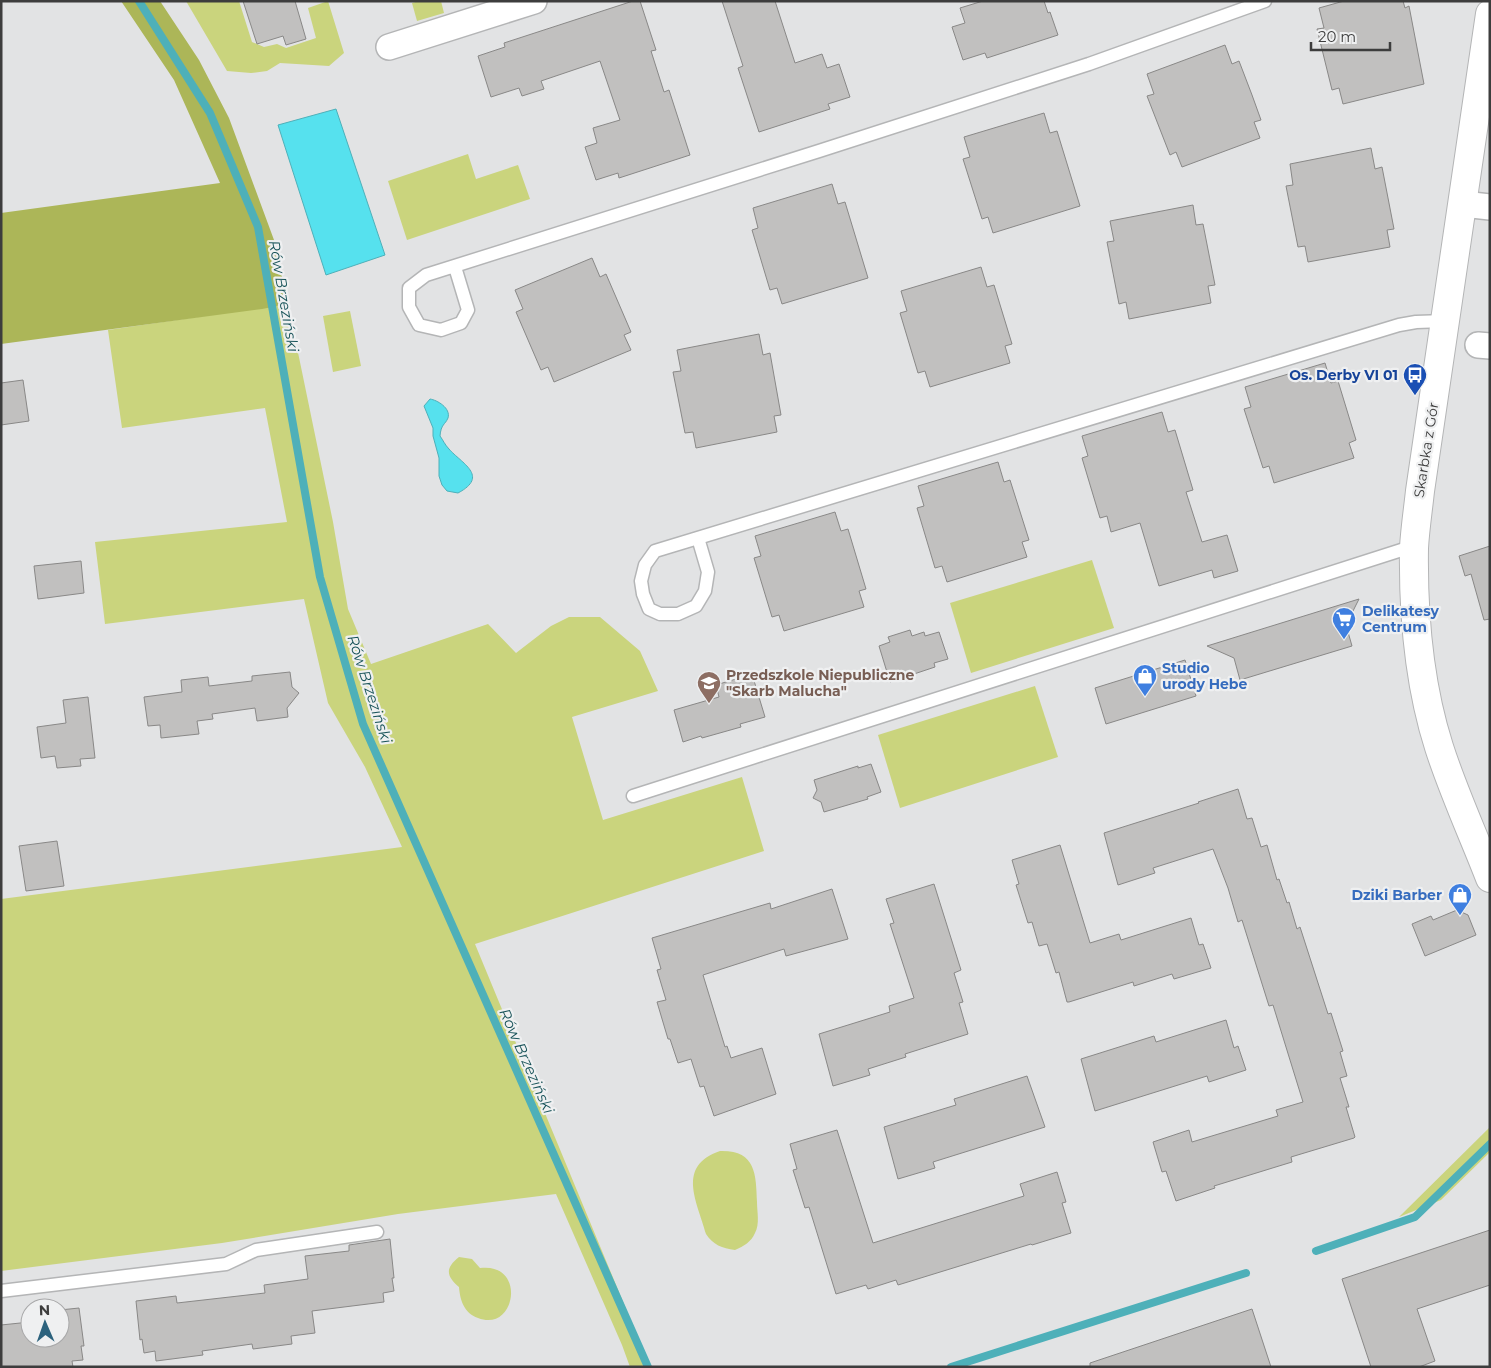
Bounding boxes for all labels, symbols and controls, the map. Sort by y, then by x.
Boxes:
scale bar [1311,20,1390,52]
text: 20 m [1318,27,1356,46]
water label: Rów Brzeziński [265,239,303,354]
bus stop icon: Os. Derby VI 01 [1402,362,1428,396]
place label: Os. Derby VI 01 [1289,366,1398,384]
street label: Skarbka z Gór [1410,401,1442,499]
place label: Delikatesy Centrum [1362,602,1440,636]
supermarket icon: Delikatesy Centrum [1331,606,1357,640]
water label: Rów Brzeziński [343,632,397,747]
place label: Studio urody Hebe [1162,659,1248,693]
shop icon: Studio urody Hebe [1132,663,1158,697]
place label: Przedszkole Niepubliczne "Skarb Malucha" [726,666,915,700]
school or university icon: Przedszkole Niepubliczne "Skarb Malucha" [696,670,722,704]
shop icon: Dziki Barber [1447,882,1473,916]
place label: Dziki Barber [1351,886,1442,904]
water label: Rów Brzeziński [495,1005,559,1117]
north arrow [20,1298,70,1348]
text: N [39,1301,51,1319]

